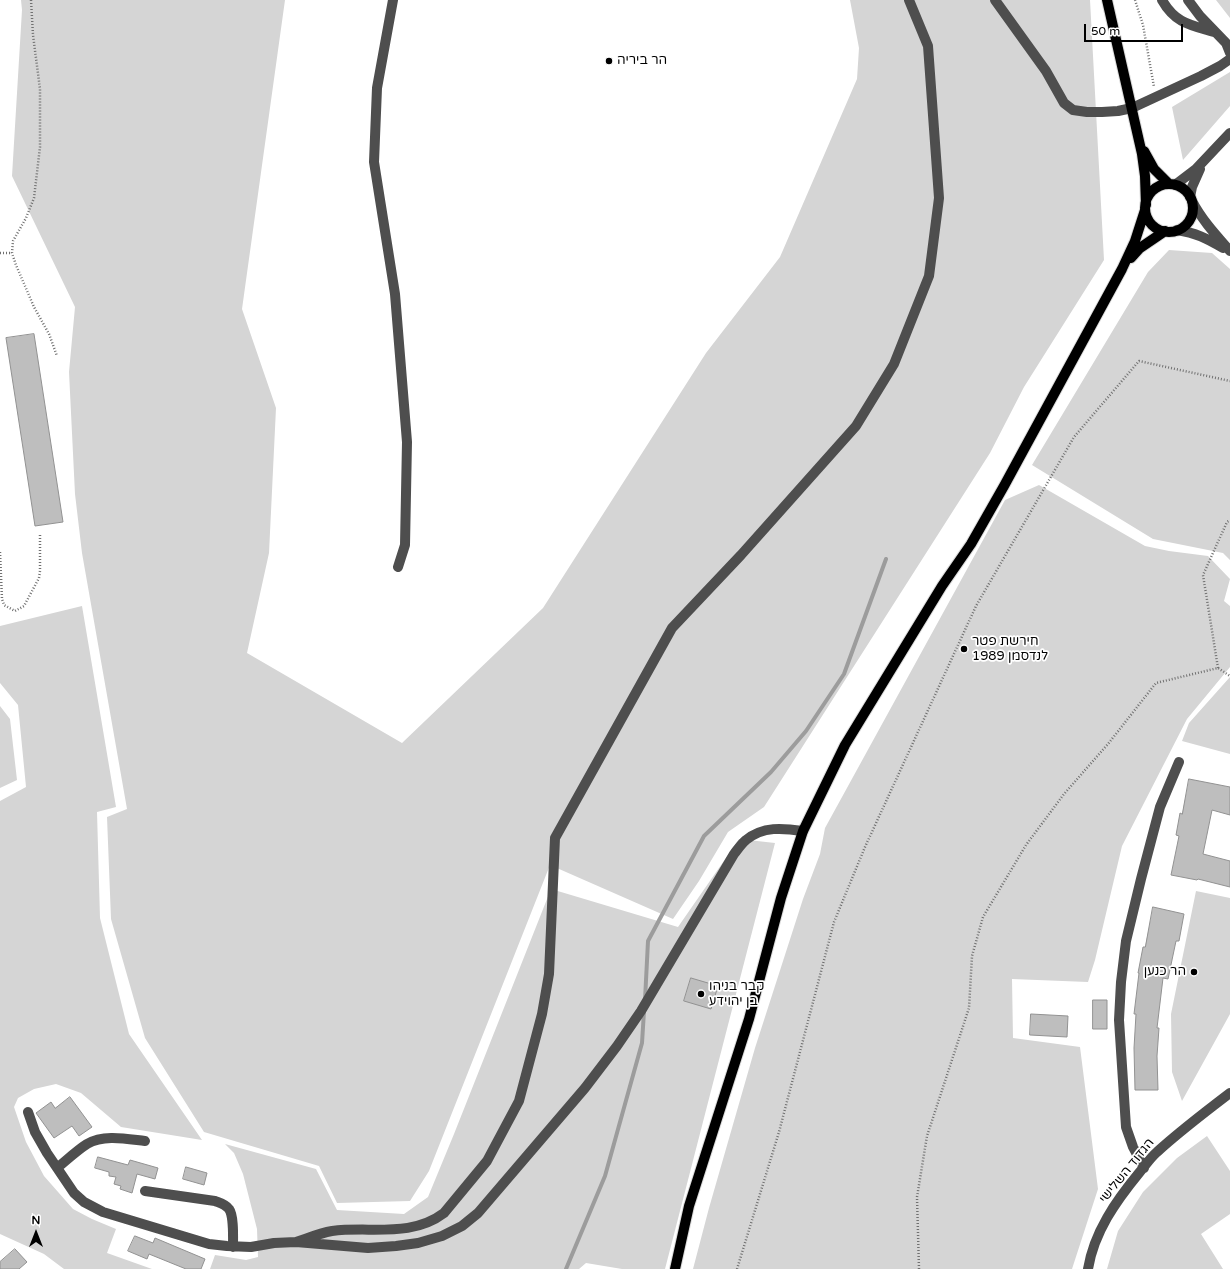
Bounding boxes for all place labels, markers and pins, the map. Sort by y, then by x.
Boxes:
place label: הר ביריה [617,53,667,69]
marker: הר ביריה [604,56,614,66]
place label: חירשת פטר לנדסמן 1989 [972,634,1048,665]
marker: חירשת פטר לנדסמן 1989 [959,644,969,654]
place label: הר כנען [1144,964,1186,980]
marker: הר כנען [1189,967,1199,977]
place label: קבר בניהו בן יהוידע [709,979,764,1010]
marker: קבר בניהו בן יהוידע [696,989,706,999]

